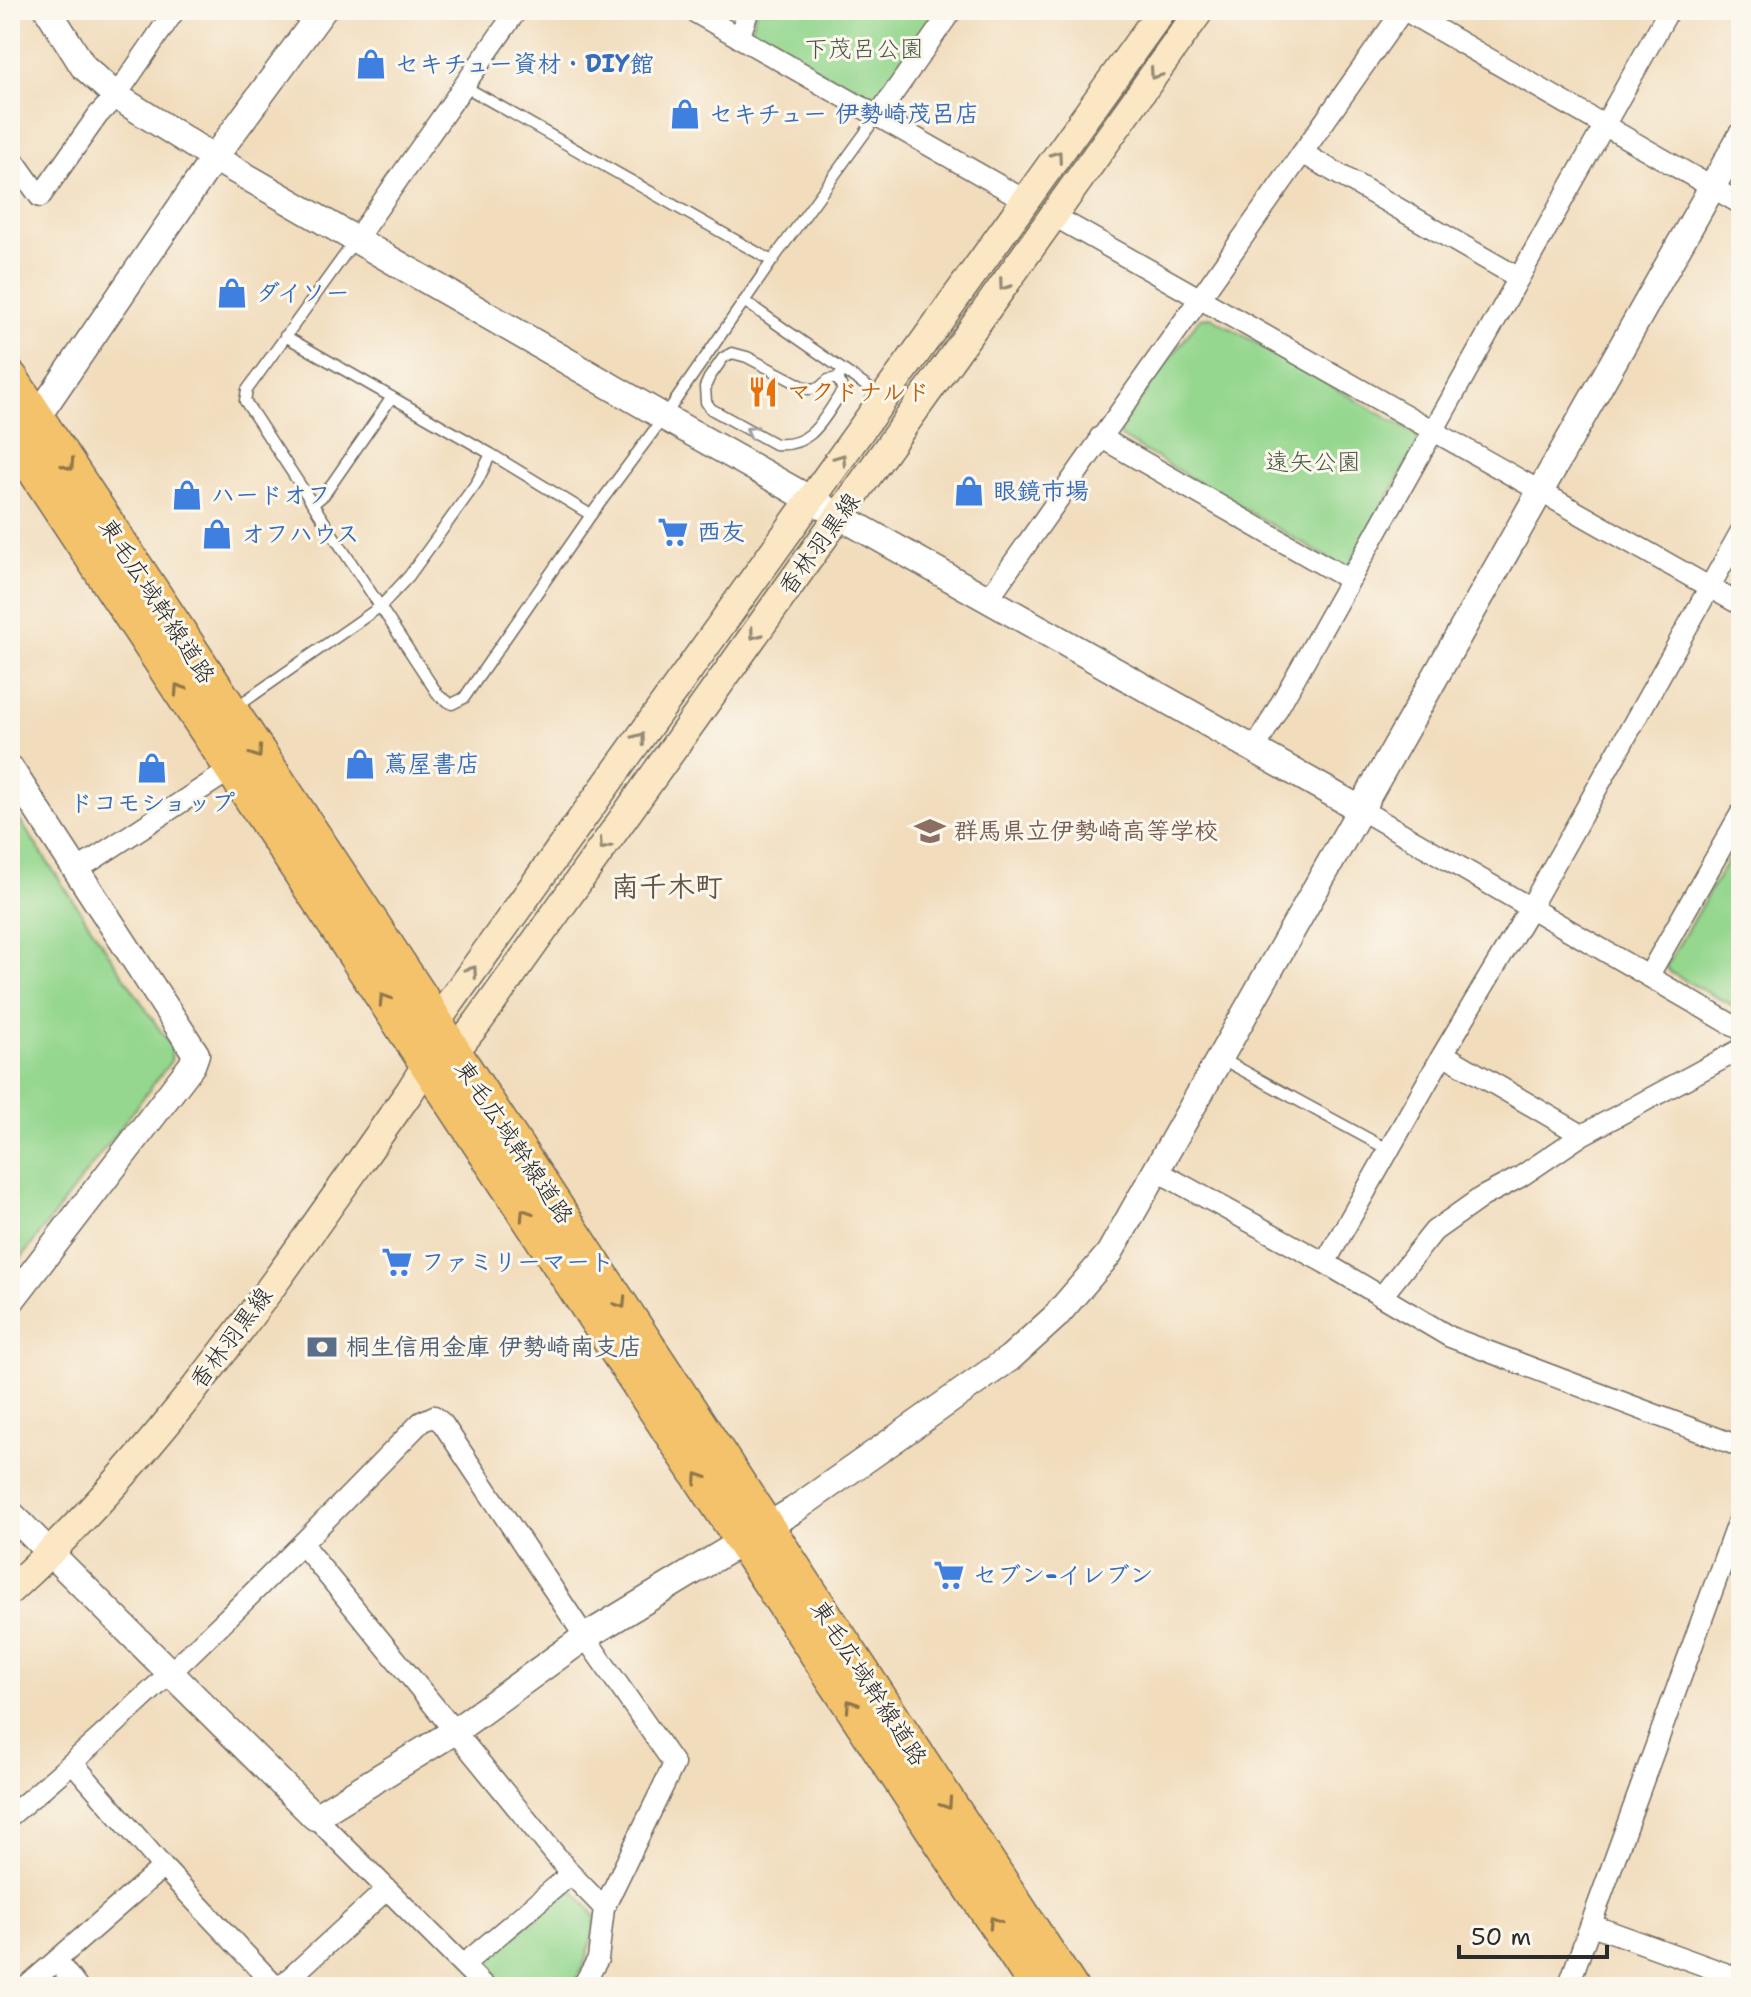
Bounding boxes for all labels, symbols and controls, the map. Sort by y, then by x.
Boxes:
park label: 下茂呂公園 [804,33,924,65]
shop icon: セキチュー資材・DIY館 [354,47,388,81]
place label: セキチュー資材・DIY館 [395,48,654,80]
one-way arrow [1150,65,1165,79]
shop icon: セキチュー 伊勢崎茂呂店 [668,97,702,131]
place label: セキチュー 伊勢崎茂呂店 [709,98,979,130]
one-way arrow [1047,150,1062,164]
shop icon: ダイソー [215,276,249,310]
place label: ダイソー [256,277,350,309]
one-way arrow [999,277,1014,291]
restaurant icon: マクドナルド [746,375,780,409]
place label: マクドナルド [787,376,930,408]
one-way arrow [745,425,760,441]
park label: 遠矢公園 [1265,446,1361,478]
one-way arrow [831,453,846,467]
one-way arrow [59,456,74,471]
shop icon: 眼鏡市場 [952,474,986,508]
place label: 眼鏡市場 [993,475,1089,507]
shop icon: ハードオフ [170,478,204,512]
place label: ハードオフ [211,479,331,511]
street label: 香林羽黒線 [771,486,867,602]
street label: 東毛広域幹線道路 [91,512,223,690]
supermarket icon: 西友 [656,515,690,549]
place label: 西友 [697,516,745,548]
shop icon: オフハウス [200,517,234,551]
place label: オフハウス [241,518,360,550]
one-way arrow [751,625,765,639]
one-way arrow [174,683,189,698]
one-way arrow [630,732,645,746]
one-way arrow [248,744,263,758]
shop icon: 蔦屋書店 [343,747,377,781]
place label: 蔦屋書店 [384,748,480,780]
shop icon: ドコモショップ [135,751,169,785]
place label: ドコモショップ [69,787,235,819]
school or university icon: 群馬県立伊勢崎高等学校 [913,814,947,848]
place label: 群馬県立伊勢崎高等学校 [954,815,1218,847]
one-way arrow [600,837,614,851]
district label: 南千木町 [611,867,723,905]
one-way arrow [462,966,476,980]
one-way arrow [379,994,394,1008]
street label: 東毛広域幹線道路 [447,1053,581,1231]
one-way arrow [520,1209,535,1223]
supermarket icon: ファミリーマート [380,1245,414,1279]
place label: ファミリーマート [421,1246,614,1278]
street label: 香林羽黒線 [182,1280,280,1396]
one-way arrow [612,1295,627,1309]
bank icon: 桐生信用金庫 伊勢崎南支店 [305,1330,339,1364]
place label: 桐生信用金庫 伊勢崎南支店 [346,1331,642,1363]
one-way arrow [694,1472,709,1487]
supermarket icon: セブン-イレブン [932,1558,966,1592]
place label: セブン-イレブン [973,1559,1153,1591]
street label: 東毛広域幹線道路 [803,1594,935,1772]
one-way arrow [846,1699,861,1714]
one-way arrow [938,1795,953,1809]
scale bar [1459,1909,1607,1959]
one-way arrow [989,1916,1004,1931]
text: 50 m [1471,1921,1531,1953]

